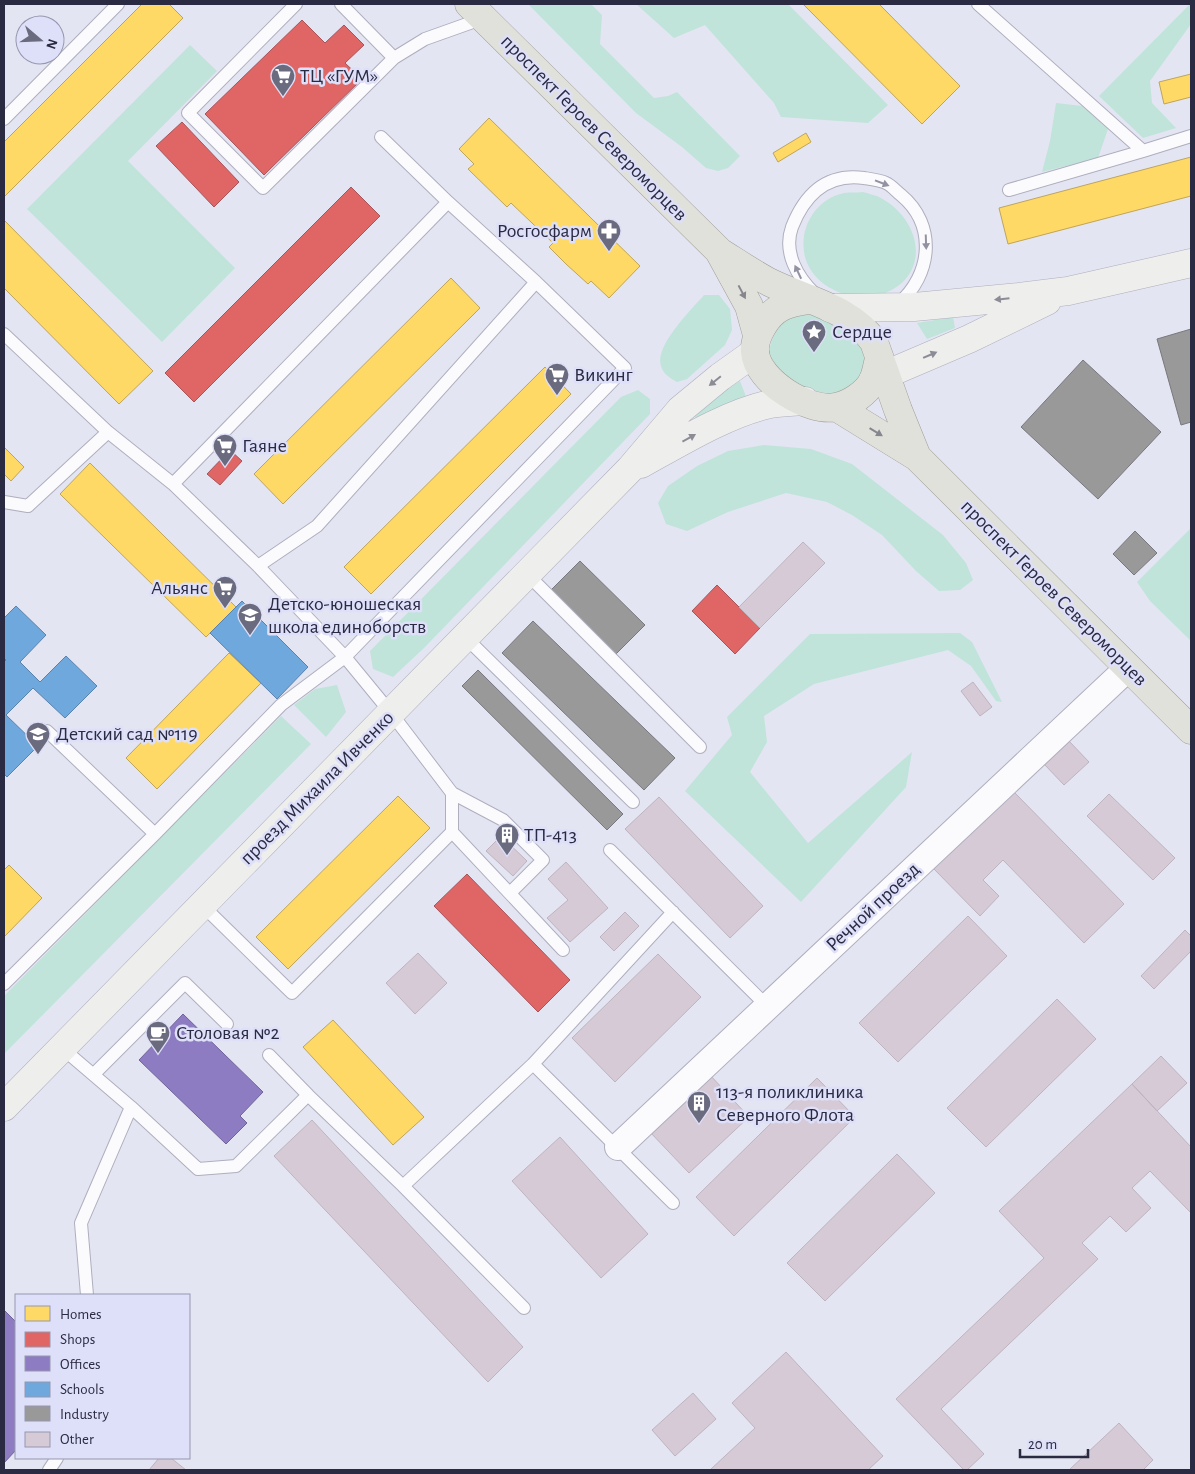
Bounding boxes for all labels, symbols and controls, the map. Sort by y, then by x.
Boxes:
north arrow [15,15,65,65]
street label: проспект Героев Североморцев [497,31,691,225]
text: N [43,37,60,51]
supermarket icon: ТЦ «ГУМ» [270,63,296,97]
place label: ТЦ «ГУМ» [300,66,378,86]
one-way arrow [875,179,890,187]
pharmacy icon: Росгосфарм [596,218,622,252]
place label: Росгосфарм [497,221,592,241]
one-way arrow [922,234,930,250]
one-way arrow [794,265,802,279]
one-way arrow [737,286,746,299]
one-way arrow [994,295,1010,303]
place icon: Сердце [801,319,827,353]
place label: Сердце [832,322,892,342]
one-way arrow [922,351,937,358]
supermarket icon: Викинг [544,362,570,396]
place label: Викинг [574,365,633,385]
one-way arrow [709,376,722,387]
one-way arrow [870,428,883,437]
supermarket icon: Гаяне [212,433,238,467]
one-way arrow [682,434,696,442]
place label: Гаяне [242,436,287,456]
street label: проспект Героев Североморцев [957,496,1151,690]
supermarket icon: Альянс [212,575,238,609]
place label: Альянс [151,578,208,598]
place label: Детско-юношеская школа единоборств [268,594,426,637]
school or university icon: Детско-юношеская школа единоборств [237,602,263,636]
street label: проезд Михаила Ивченко [236,707,398,869]
school or university icon: Детский сад №119 [25,721,51,755]
place label: Детский сад №119 [56,724,198,744]
building icon: ТП-413 [494,822,520,856]
place label: ТП-413 [524,825,577,845]
street label: Речной проезд [822,859,924,955]
cafe icon: Столовая №2 [145,1020,171,1054]
place label: Столовая №2 [176,1023,280,1043]
place label: 113-я поликлиника Северного Флота [716,1082,864,1125]
building icon: 113-я поликлиника Северного Флота [686,1090,712,1124]
legend [15,1294,190,1459]
text: Homes [60,1307,102,1322]
text: Shops [60,1332,95,1347]
text: Offices [60,1357,101,1372]
text: Schools [60,1382,104,1397]
text: Industry [60,1407,109,1422]
scale bar [1020,1426,1088,1458]
text: Other [60,1432,94,1447]
text: 20 m [1028,1437,1057,1452]

